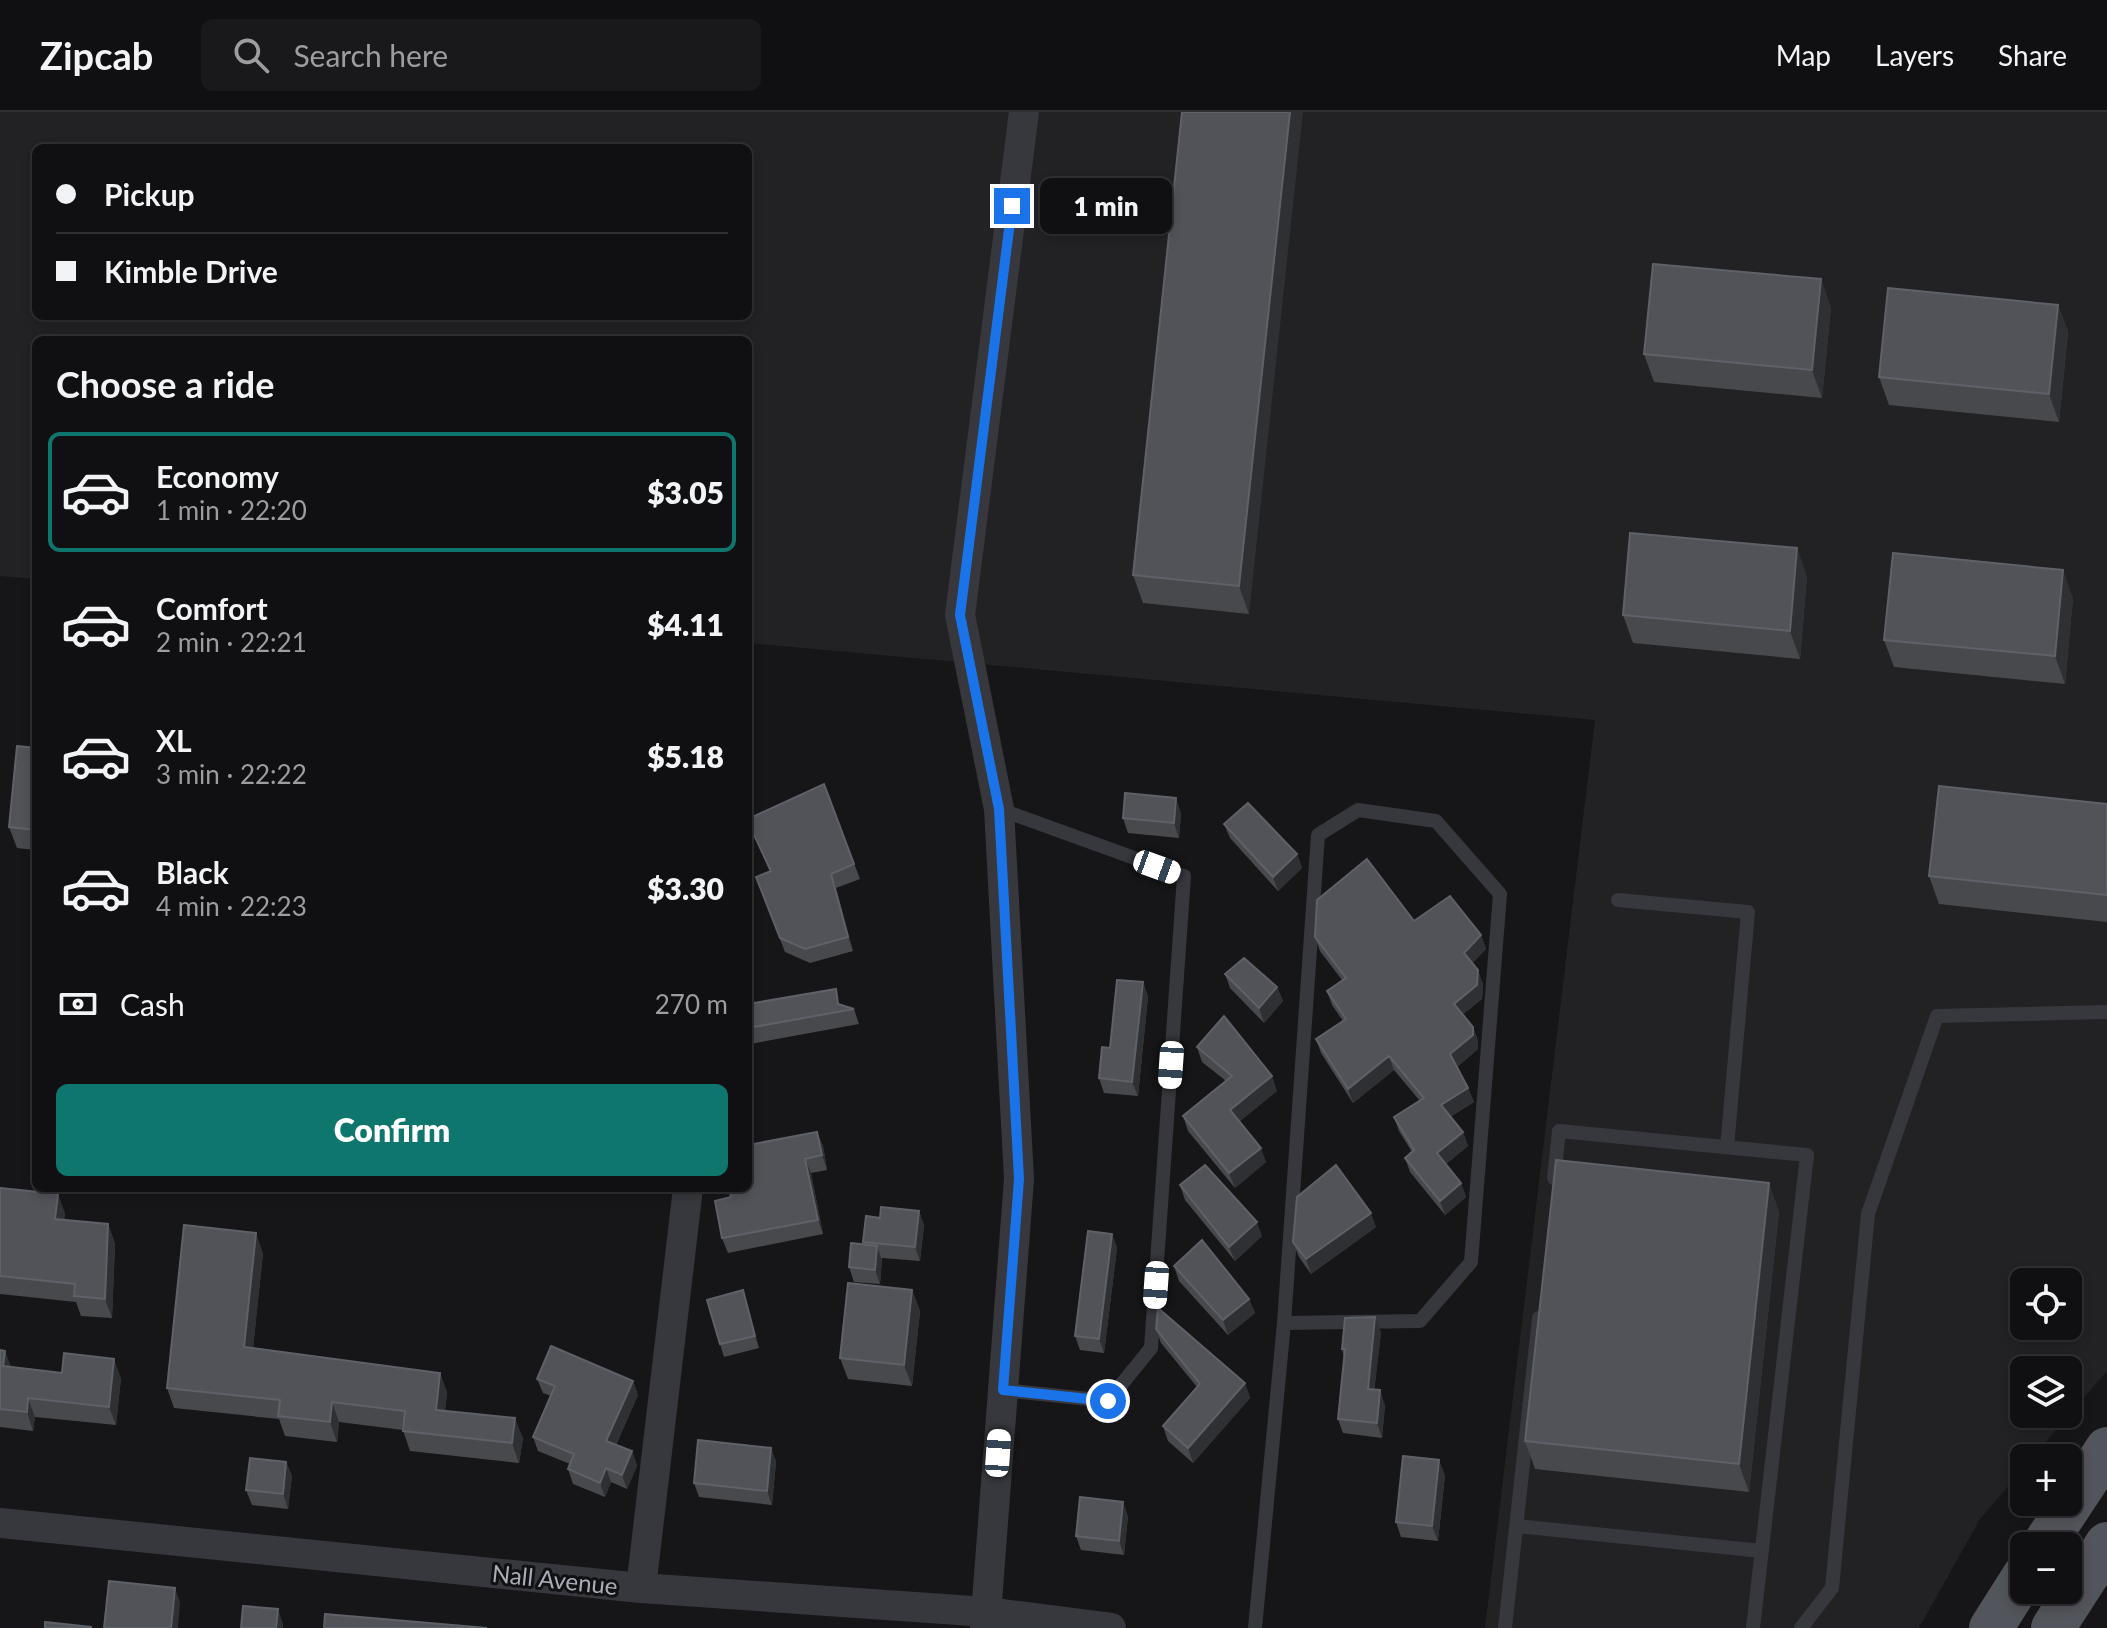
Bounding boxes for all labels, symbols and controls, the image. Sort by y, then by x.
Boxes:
search box [201,19,761,91]
text: Zipcab [40,32,153,78]
icon: search [229,33,273,77]
text: Search here [293,37,448,73]
text: Map [1776,38,1831,72]
text: Layers [1875,38,1954,72]
text: Share [1998,38,2067,72]
text: Pickup [104,176,195,212]
callout: 1 min [1040,178,1172,234]
route end [994,188,1030,224]
text: 1 min [1074,190,1138,222]
text: Kimble Drive [104,253,278,289]
text: Choose a ride [56,362,275,406]
icon: car [60,456,132,528]
text: Economy [156,458,279,494]
text: $3.05 [647,474,724,510]
text: 1 min · 22:20 [156,494,307,526]
icon: car [60,588,132,660]
text: Comfort [156,590,268,626]
text: $4.11 [647,606,724,642]
text: 2 min · 22:21 [156,626,307,658]
icon: car [60,720,132,792]
text: XL [156,722,192,758]
text: $5.18 [647,738,724,774]
text: 3 min · 22:22 [156,758,307,790]
car [1130,848,1184,886]
icon: car [60,852,132,924]
text: Black [156,854,229,890]
text: $3.30 [647,870,724,906]
text: 4 min · 22:23 [156,890,307,922]
icon: cash [56,982,100,1026]
text: Cash [120,986,185,1022]
text: 270 m [655,988,728,1020]
car [1157,1040,1185,1090]
button: Confirm [56,1084,728,1176]
car [1142,1260,1170,1310]
map controls [2010,1268,2082,1604]
button: locate [2010,1268,2082,1340]
button: layers [2010,1356,2082,1428]
route start [1090,1383,1126,1419]
car [984,1428,1012,1478]
button: + [2010,1444,2082,1516]
button: − [2010,1532,2082,1604]
street label: Nall Avenue [491,1558,619,1600]

